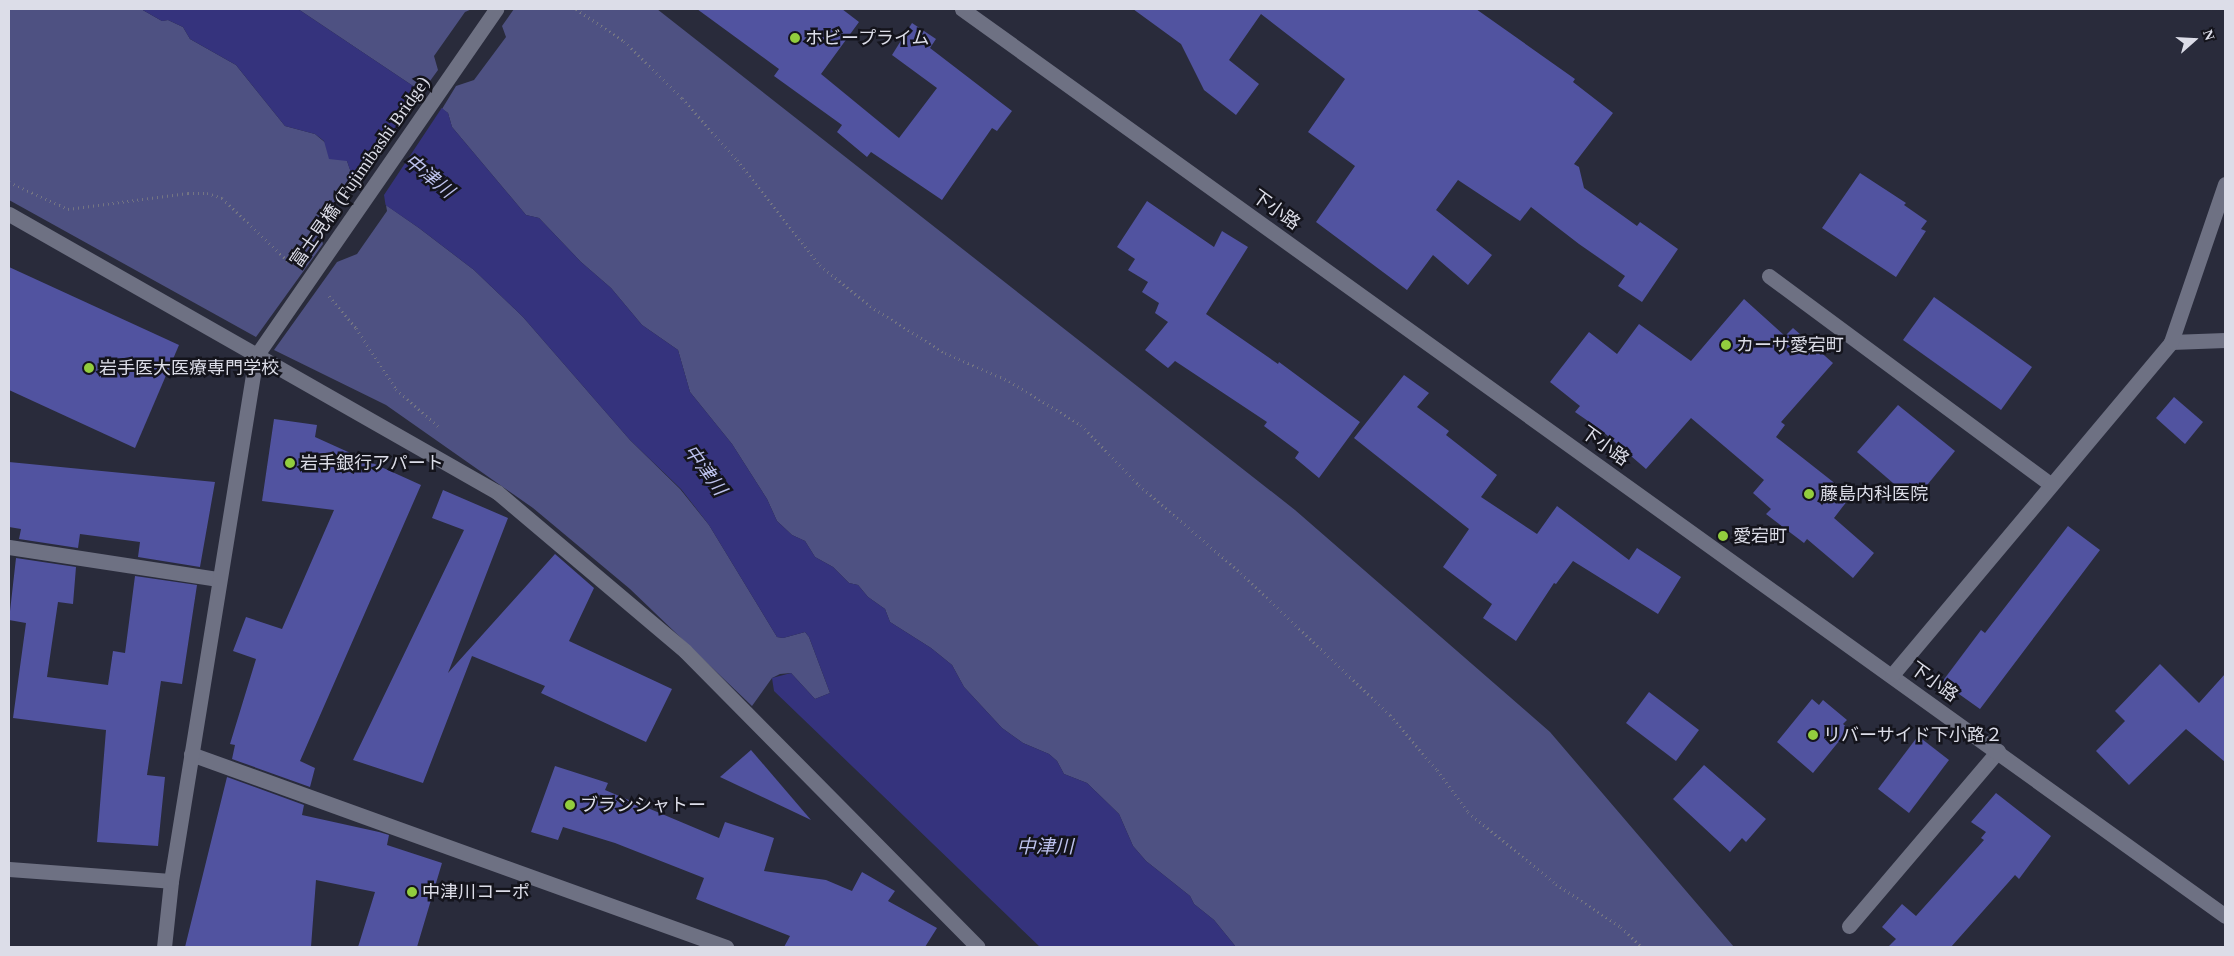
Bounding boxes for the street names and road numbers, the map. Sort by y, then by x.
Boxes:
street label: 富士見橋 (Fujimibashi Bridge) [286,72,434,272]
street label: 下小路 [1248,185,1304,235]
street label: 下小路 [1577,421,1633,471]
street label: 下小路 [1906,657,1962,707]

